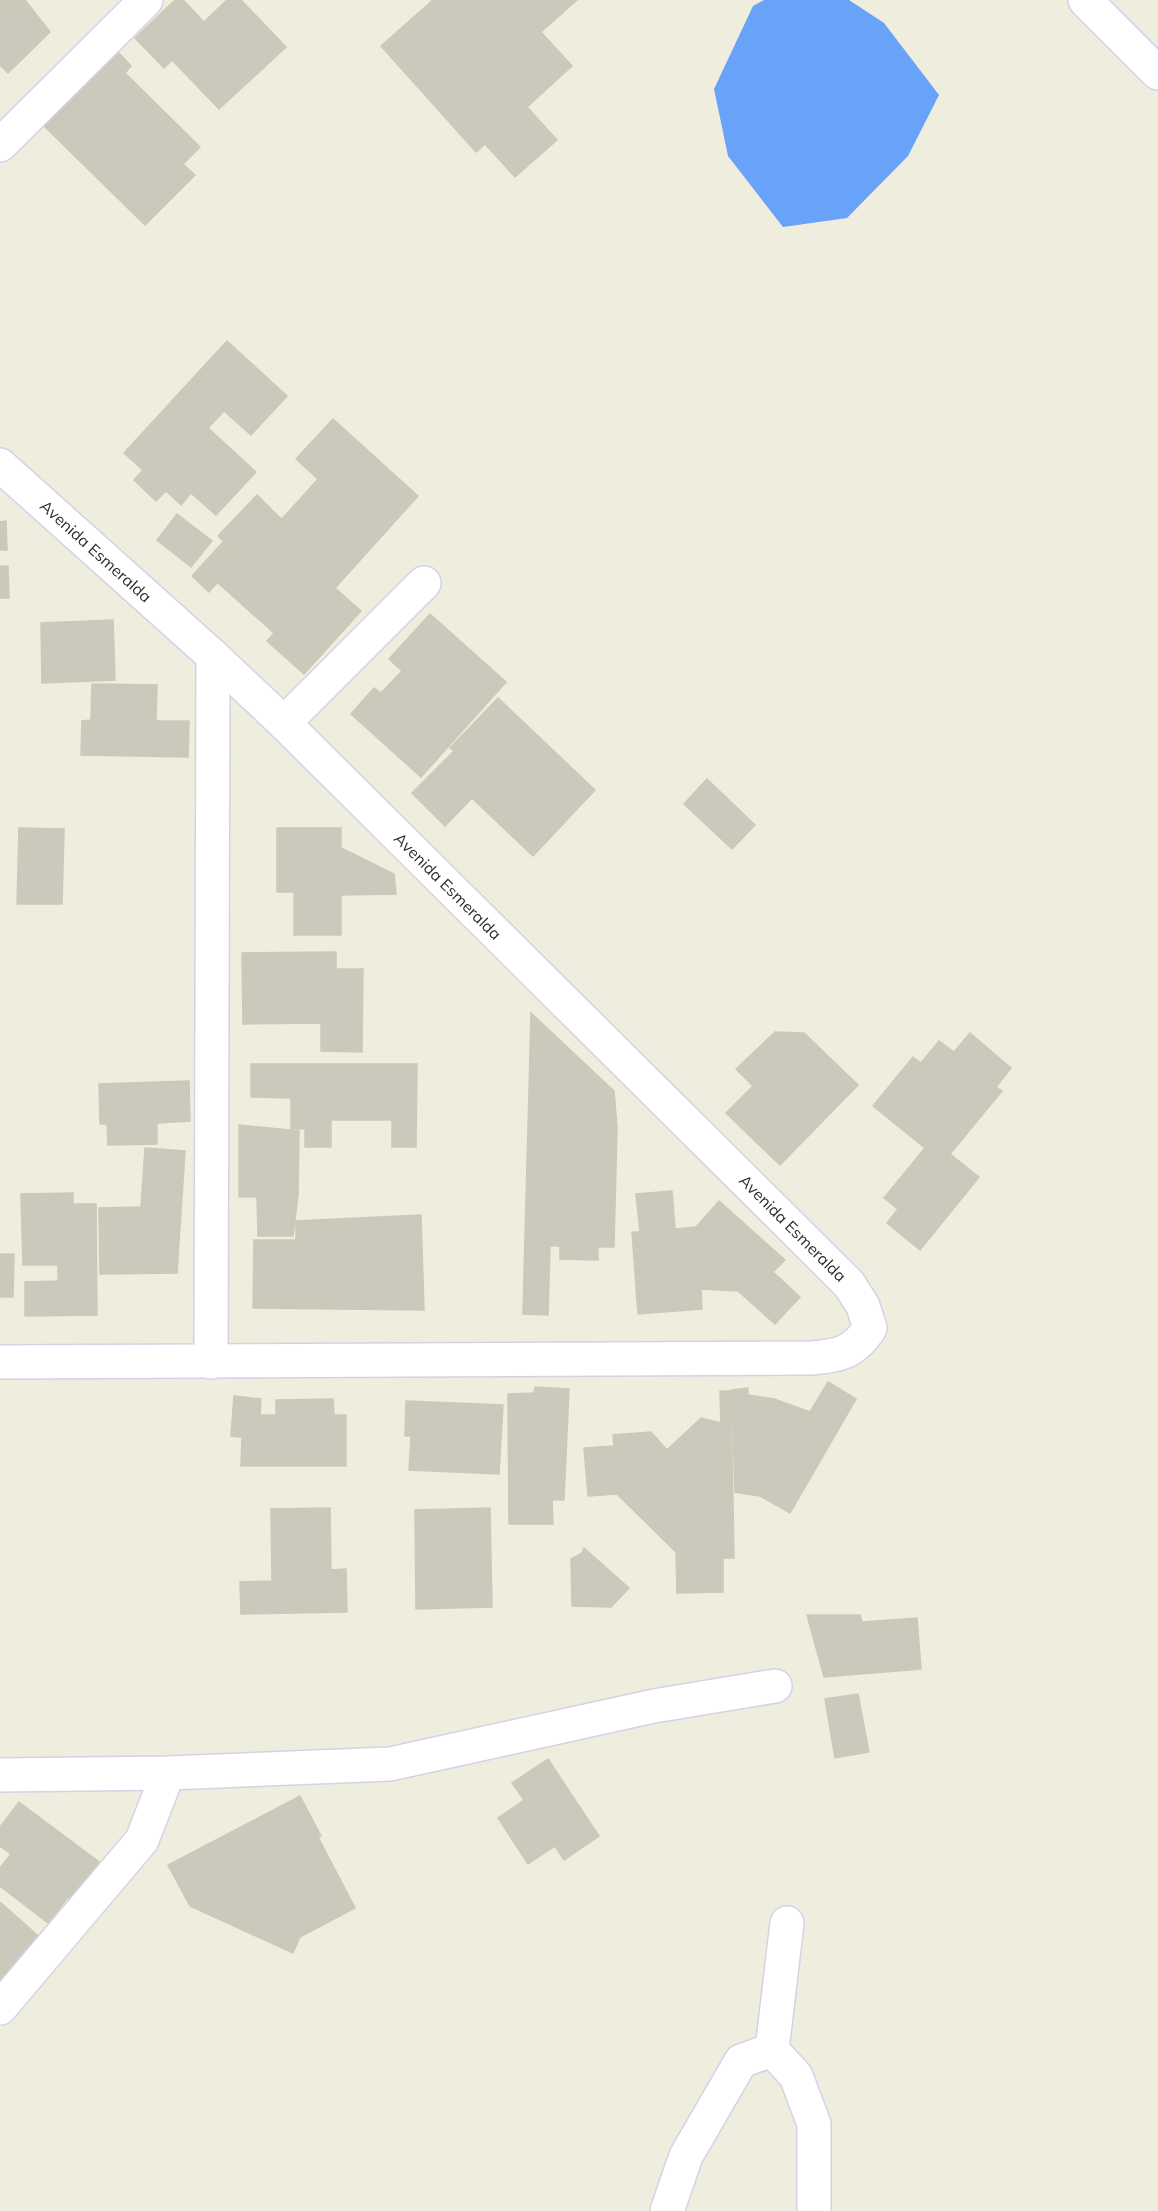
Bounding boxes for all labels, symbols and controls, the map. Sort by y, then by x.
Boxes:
street label: Avenida Esmeralda [36,496,156,606]
street label: Avenida Esmeralda [390,828,506,944]
street label: Avenida Esmeralda [735,1170,851,1286]

